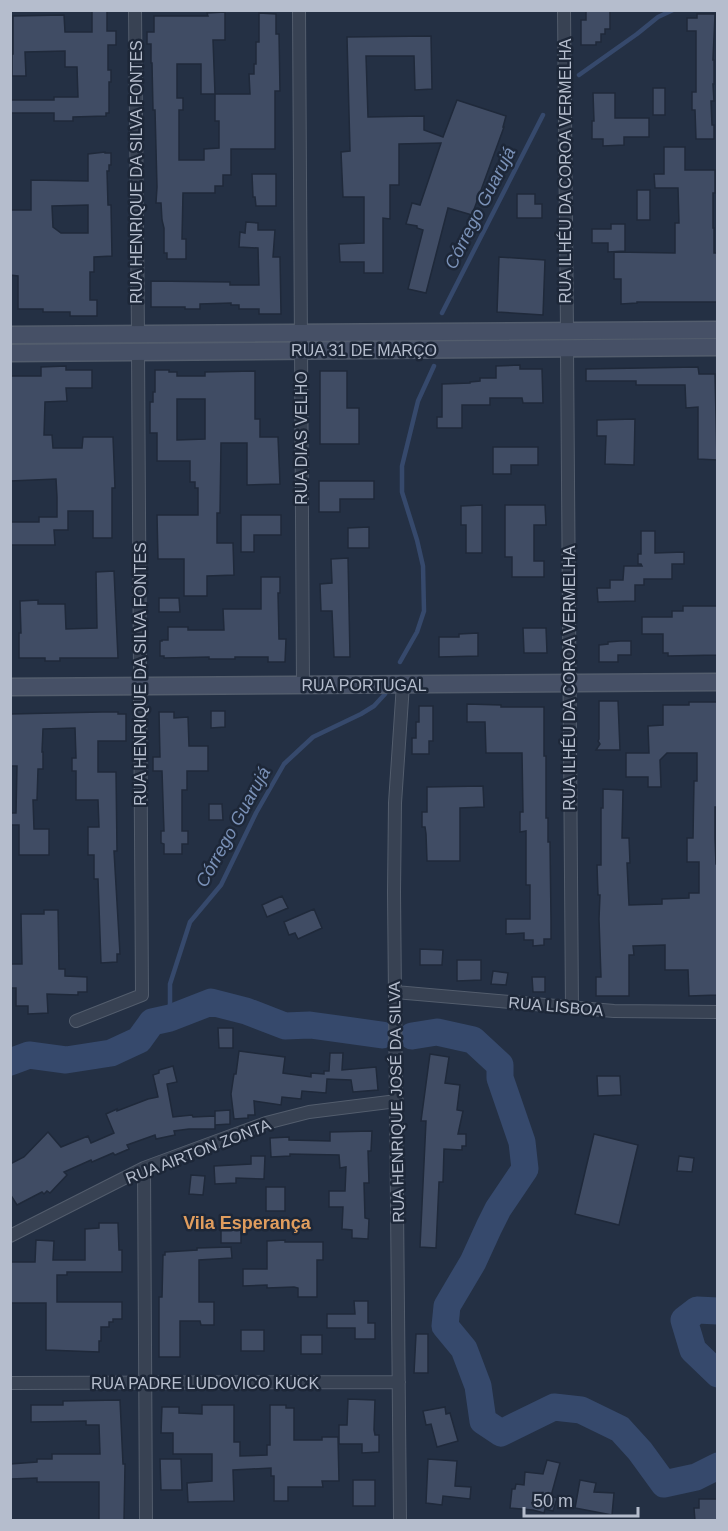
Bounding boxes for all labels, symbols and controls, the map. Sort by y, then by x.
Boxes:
street label: RUA ILHÉU DA COROA VERMELHA [556,38,574,303]
street label: RUA HENRIQUE DA SILVA FONTES [128,40,145,304]
water label: Córrego Guarujá [441,144,519,272]
street label: RUA 31 DE MARÇO [291,342,437,359]
street label: RUA DIAS VELHO [293,371,310,505]
street label: RUA HENRIQUE DA SILVA FONTES [132,542,149,806]
street label: RUA ILHÉU DA COROA VERMELHA [560,545,578,810]
street label: RUA PORTUGAL [301,677,427,694]
water label: Córrego Guarujá [192,764,274,890]
street label: RUA HENRIQUE JOSÉ DA SILVA [385,981,407,1223]
street label: RUA LISBOA [508,994,604,1019]
street label: RUA AIRTON ZONTA [123,1116,273,1187]
district label: Vila Esperança [183,1213,312,1233]
street label: RUA PADRE LUDOVICO KUCK [91,1375,319,1392]
scale bar [524,1480,638,1518]
text: 50 m [533,1491,573,1511]

